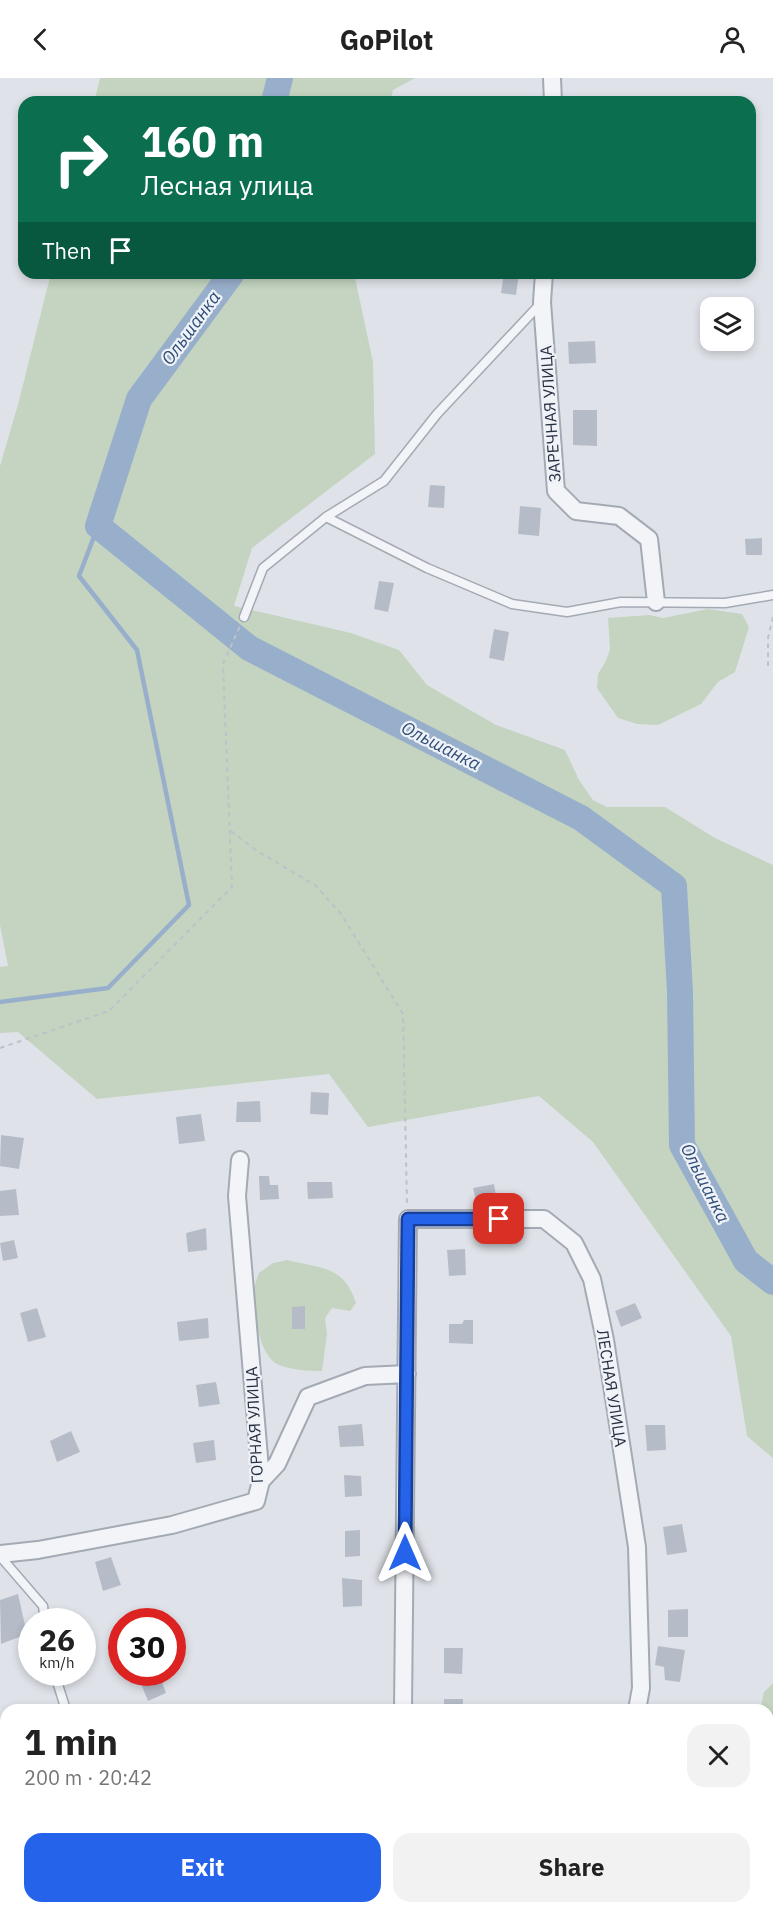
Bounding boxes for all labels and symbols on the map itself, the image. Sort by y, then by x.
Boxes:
water label: Ольшанка [156,286,225,369]
street label: ЗАРЕЧНАЯ УЛИЦА [535,345,565,483]
water label: Ольшанка [398,716,485,775]
water label: Ольшанка [676,1139,735,1226]
pin [473,1193,524,1244]
street label: ЛЕСНАЯ УЛИЦА [593,1328,631,1448]
street label: ГОРНАЯ УЛИЦА [241,1366,267,1484]
position arrow [373,1521,437,1585]
speed limit sign: 30 [108,1608,186,1686]

